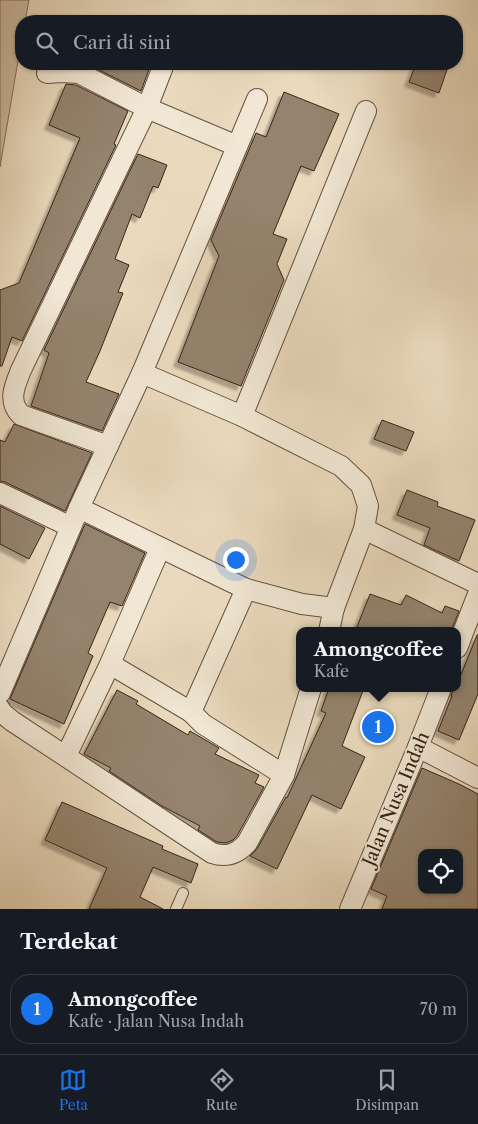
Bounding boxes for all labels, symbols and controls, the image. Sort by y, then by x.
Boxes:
search box [15,15,463,70]
icon: search [33,29,61,57]
text: Cari di sini [73,31,171,54]
your location [223,547,249,573]
popup [296,627,461,692]
text: Amongcoffee [314,638,443,661]
text: Kafe [314,661,349,681]
pin: 1 [362,708,394,746]
street label: Jalan Nusa Indah [357,729,434,872]
map controls [418,849,463,894]
button: locate [418,849,463,894]
text: Terdekat [20,929,118,954]
text: Amongcoffee [68,988,198,1011]
text: 1 [33,999,41,1019]
text: 70 m [420,999,457,1019]
text: Kafe · Jalan Nusa Indah [68,1011,244,1031]
tab: Peta [59,1066,88,1114]
tab: Rute [206,1066,237,1114]
tab: Disimpan [355,1066,419,1114]

